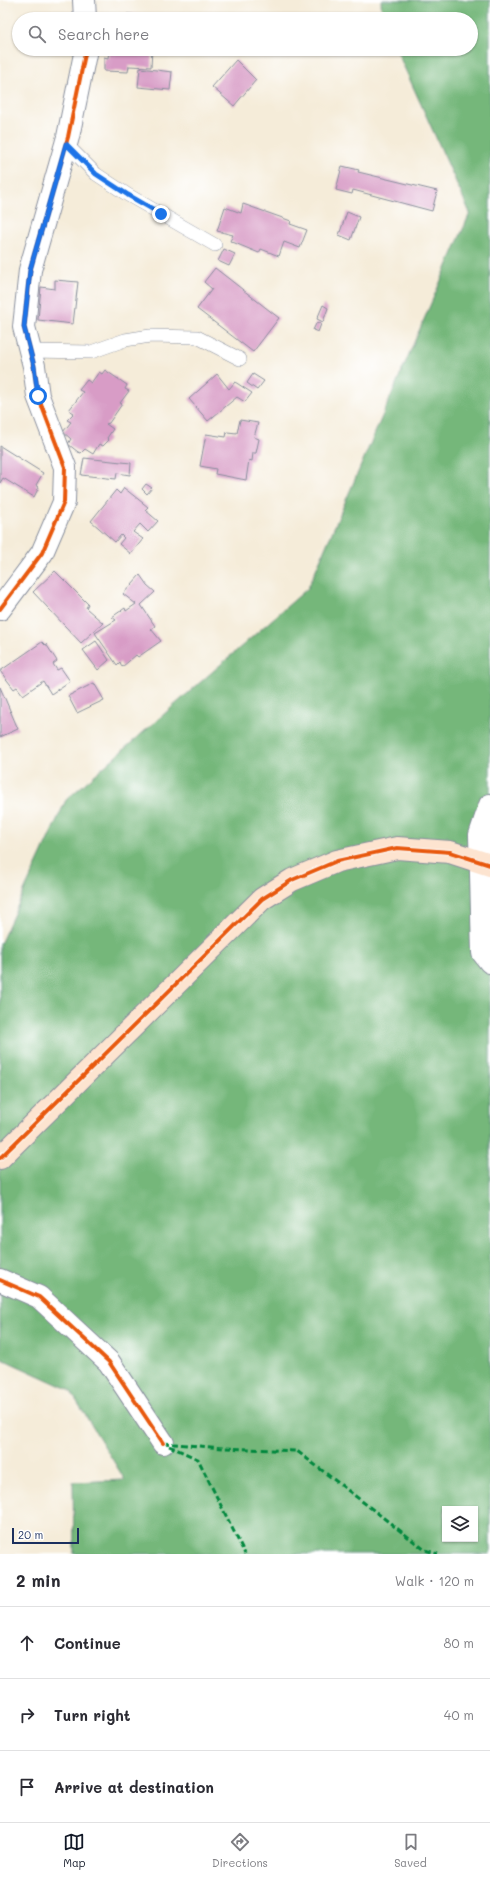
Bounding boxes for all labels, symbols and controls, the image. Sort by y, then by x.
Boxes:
search box [12,12,478,56]
icon: search [26,23,48,45]
text: Search here [58,24,149,44]
route end [152,205,170,223]
route start [29,387,47,405]
map controls [442,1506,478,1542]
button: layers [442,1506,478,1542]
scale bar [12,1526,79,1545]
text: 20 m [18,1527,43,1542]
text: 2 min [16,1569,61,1591]
text: Walk · 120 m [395,1572,474,1589]
icon: ahead [16,1632,38,1654]
text: Continue [54,1633,121,1653]
text: 80 m [444,1634,474,1651]
icon: right [16,1704,38,1726]
text: Turn right [54,1705,131,1725]
text: 40 m [444,1706,474,1723]
icon: arrive [16,1776,38,1798]
text: Arrive at destination [54,1777,214,1797]
tab: Map [63,1831,86,1870]
tab: Directions [212,1831,268,1870]
tab: Saved [394,1831,427,1870]

